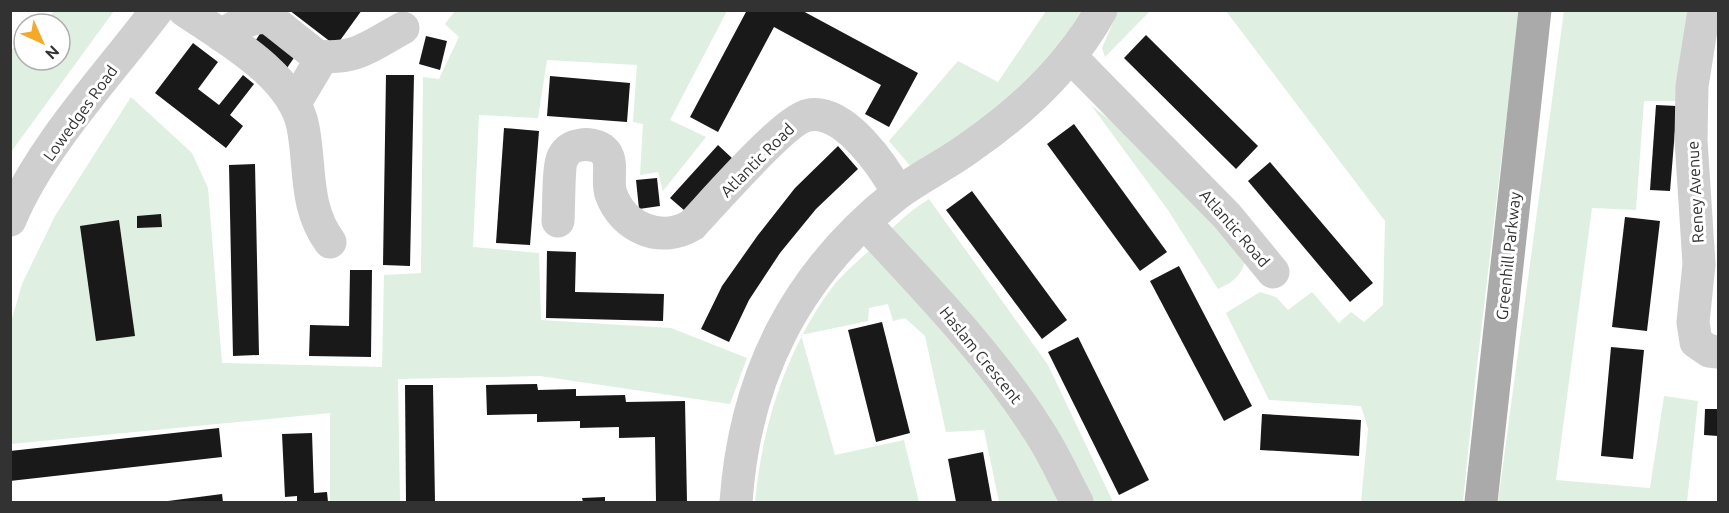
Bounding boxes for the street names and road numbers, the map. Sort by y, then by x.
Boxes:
street label: Lowedges Road [39,62,121,164]
street label: Atlantic Road [717,120,797,200]
street label: Reney Avenue [1683,141,1707,243]
street label: Atlantic Road [1197,186,1273,270]
street label: Greenhill Parkway [1492,191,1524,321]
street label: Haslam Crescent [936,303,1026,408]

